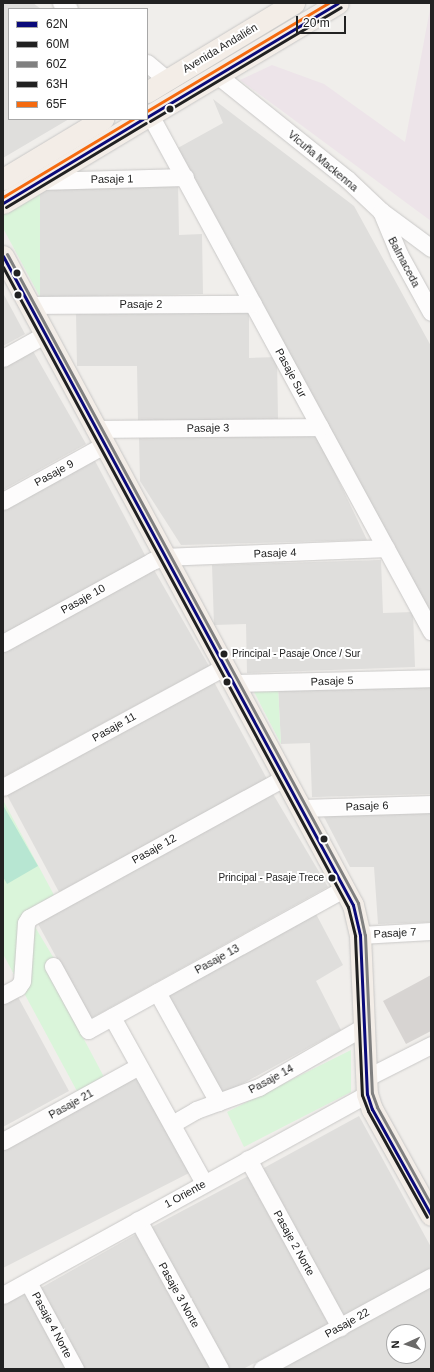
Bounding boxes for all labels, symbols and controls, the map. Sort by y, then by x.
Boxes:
legend [8,8,148,120]
scale bar [298,8,348,34]
text: 20 m [303,16,330,30]
text: 62N [46,17,68,31]
street label: Avenida Andalién [180,20,260,76]
text: 60M [46,37,69,51]
text: 60Z [46,57,67,71]
text: 63H [46,77,68,91]
text: 65F [46,97,67,111]
unlabelled marker [165,104,175,114]
street label: Vicuña Mackenna [285,128,361,194]
street label: Pasaje 1 [90,172,134,186]
street label: Balmaceda [385,235,423,289]
unlabelled marker [12,268,22,278]
unlabelled marker [13,290,23,300]
street label: Pasaje 2 [120,297,162,311]
street label: Pasaje Sur [273,346,309,400]
street label: Pasaje 3 [186,421,230,435]
street label: Pasaje 9 [32,457,76,489]
street label: Pasaje 4 [253,546,297,560]
street label: Pasaje 10 [58,581,108,617]
place label: Principal - Pasaje Once / Sur [232,648,360,660]
marker: Principal - Pasaje Once / Sur [219,649,229,659]
street label: Pasaje 5 [310,674,354,688]
unlabelled marker [222,677,232,687]
street label: Pasaje 11 [90,710,138,744]
street label: Pasaje 6 [345,799,389,813]
street label: Pasaje 12 [129,831,179,867]
unlabelled marker [319,834,329,844]
place label: Principal - Pasaje Trece [218,872,324,884]
marker: Principal - Pasaje Trece [327,873,337,883]
street label: Pasaje 7 [373,925,417,941]
street label: Pasaje 13 [192,941,242,977]
street label: Pasaje 14 [246,1062,296,1096]
street label: Pasaje 21 [46,1086,96,1122]
street label: 1 Oriente [162,1177,208,1211]
street label: Pasaje 2 Norte [271,1208,317,1278]
street label: Pasaje 3 Norte [156,1260,202,1330]
street label: Pasaje 4 Norte [29,1290,75,1360]
street label: Pasaje 22 [322,1305,372,1341]
north arrow [386,1324,426,1364]
text: N [389,1340,401,1349]

